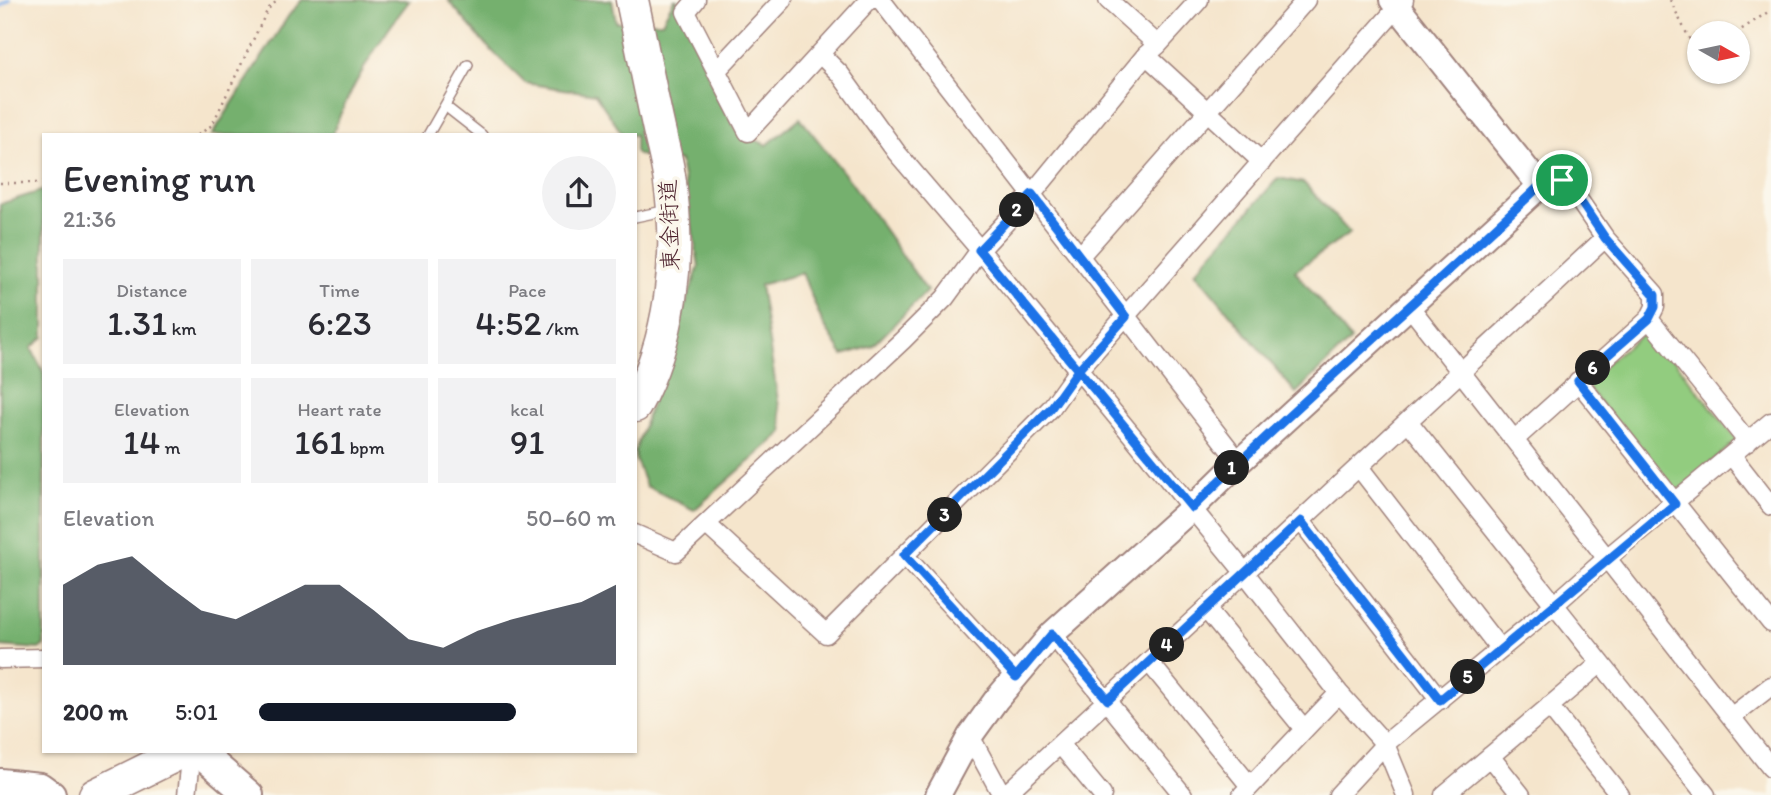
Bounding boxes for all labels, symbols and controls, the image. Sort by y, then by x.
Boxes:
north arrow [1687,21,1750,84]
map controls [1687,21,1750,84]
pin [1532,150,1592,210]
text: Evening run [63,156,256,202]
button: share [542,156,616,230]
icon: arrive [1543,161,1581,199]
street label: 東金街道 [653,179,685,271]
pin: 2 [1000,192,1034,228]
text: 2 [1012,198,1022,221]
text: 21:36 [63,205,116,233]
text: Distance [116,279,187,302]
text: Time [319,279,360,302]
text: Pace [508,279,546,302]
text: 1.31 [107,302,167,344]
text: 6:23 [307,302,372,344]
text: 4:52 [475,302,542,344]
text: km [167,317,197,340]
text: /km [542,317,579,340]
pin: 6 [1576,350,1610,386]
text: 6 [1587,356,1598,379]
text: Elevation [114,398,190,421]
text: Heart rate [297,398,382,421]
text: kcal [510,398,544,421]
text: 14 [123,421,160,463]
text: 161 [294,421,345,463]
text: 91 [510,421,544,463]
text: m [160,436,181,459]
text: bpm [345,436,385,459]
pin: 1 [1214,450,1250,486]
text: 1 [1227,456,1236,479]
pin: 3 [928,498,962,532]
text: 3 [939,503,950,526]
text: Elevation [63,504,154,532]
text: 50–60 m [526,504,616,532]
pin: 4 [1150,628,1184,662]
text: 4 [1161,633,1172,656]
pin: 5 [1450,660,1486,694]
text: 5 [1463,665,1472,688]
text: 200 m [63,698,128,726]
text: 5:01 [175,698,218,726]

